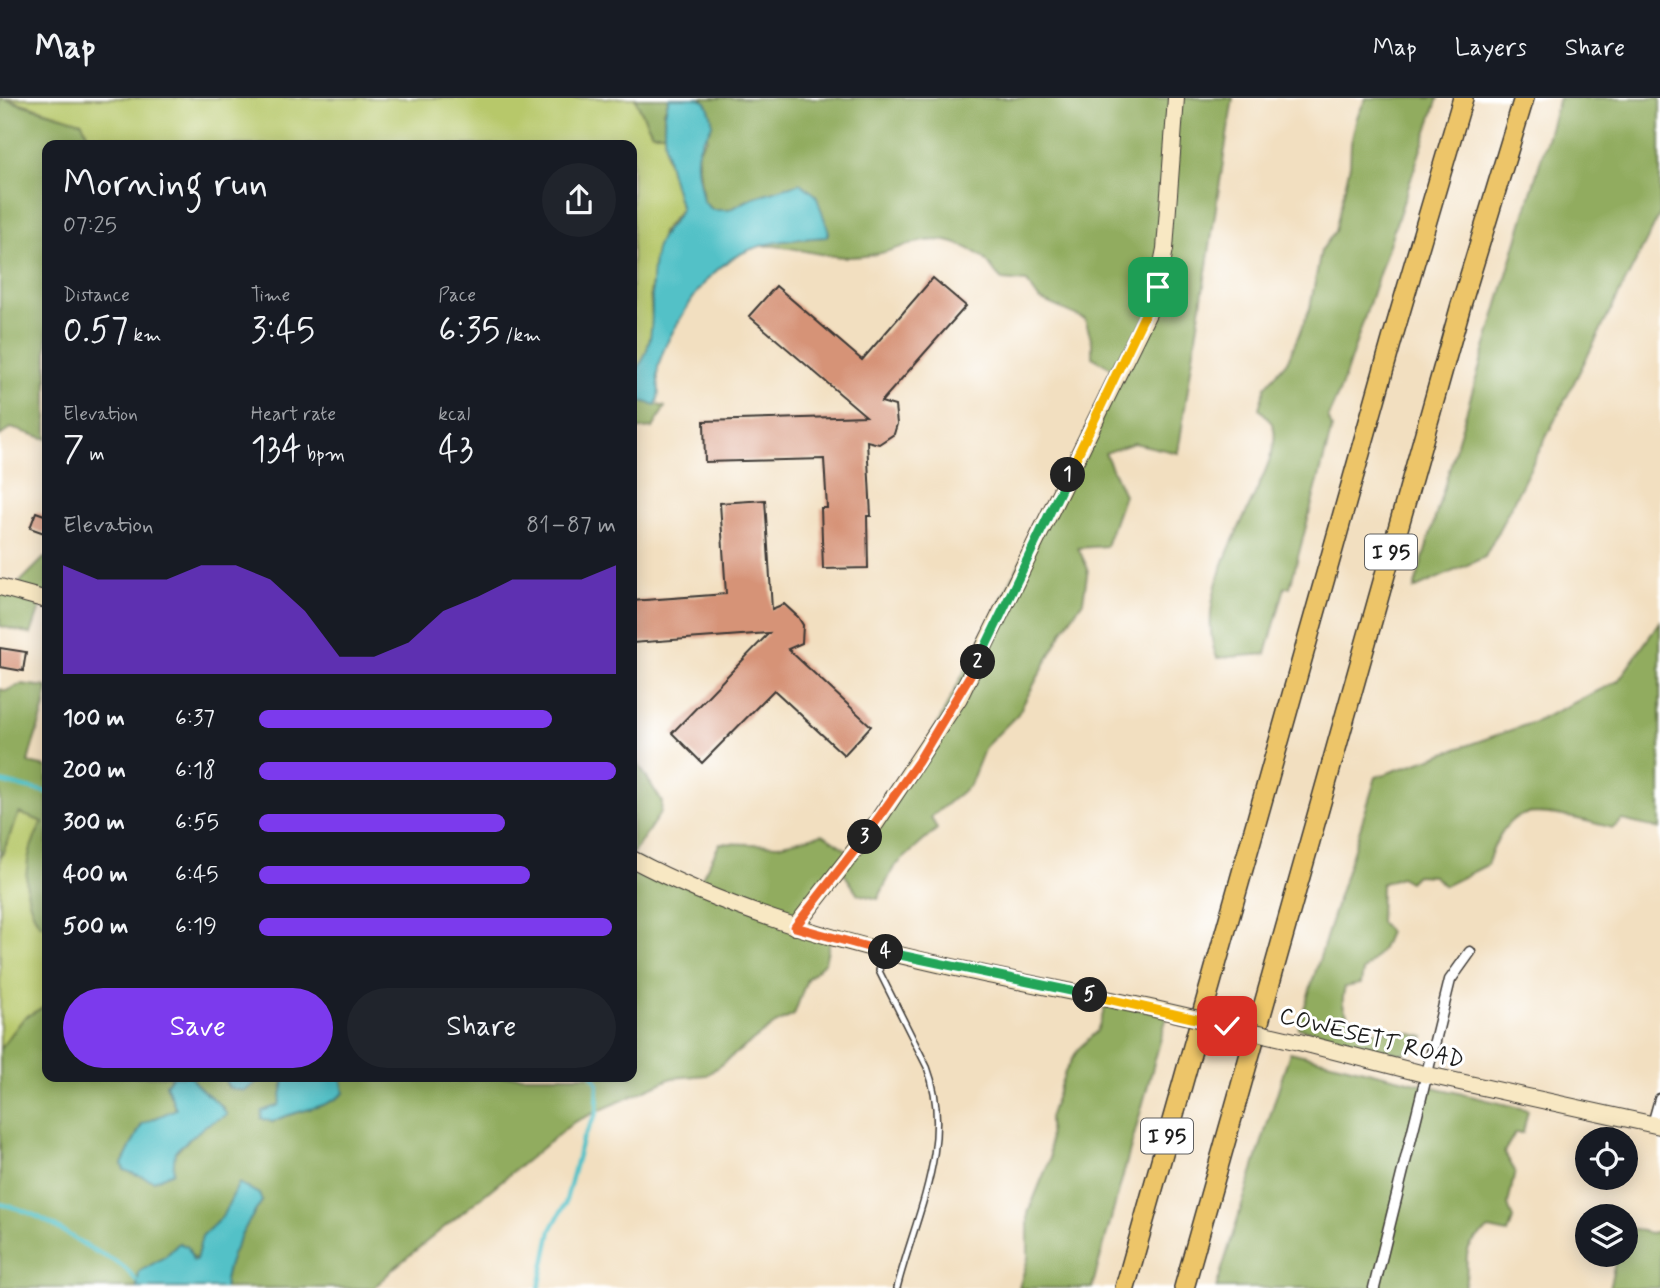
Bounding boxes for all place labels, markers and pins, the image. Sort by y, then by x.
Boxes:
pin [1128,257,1188,317]
pin: 1 [1050,458,1086,492]
pin: 2 [960,644,996,680]
pin: 3 [848,820,882,854]
pin: 4 [868,934,903,970]
pin: 5 [1072,978,1108,1012]
pin [1197,996,1257,1056]

